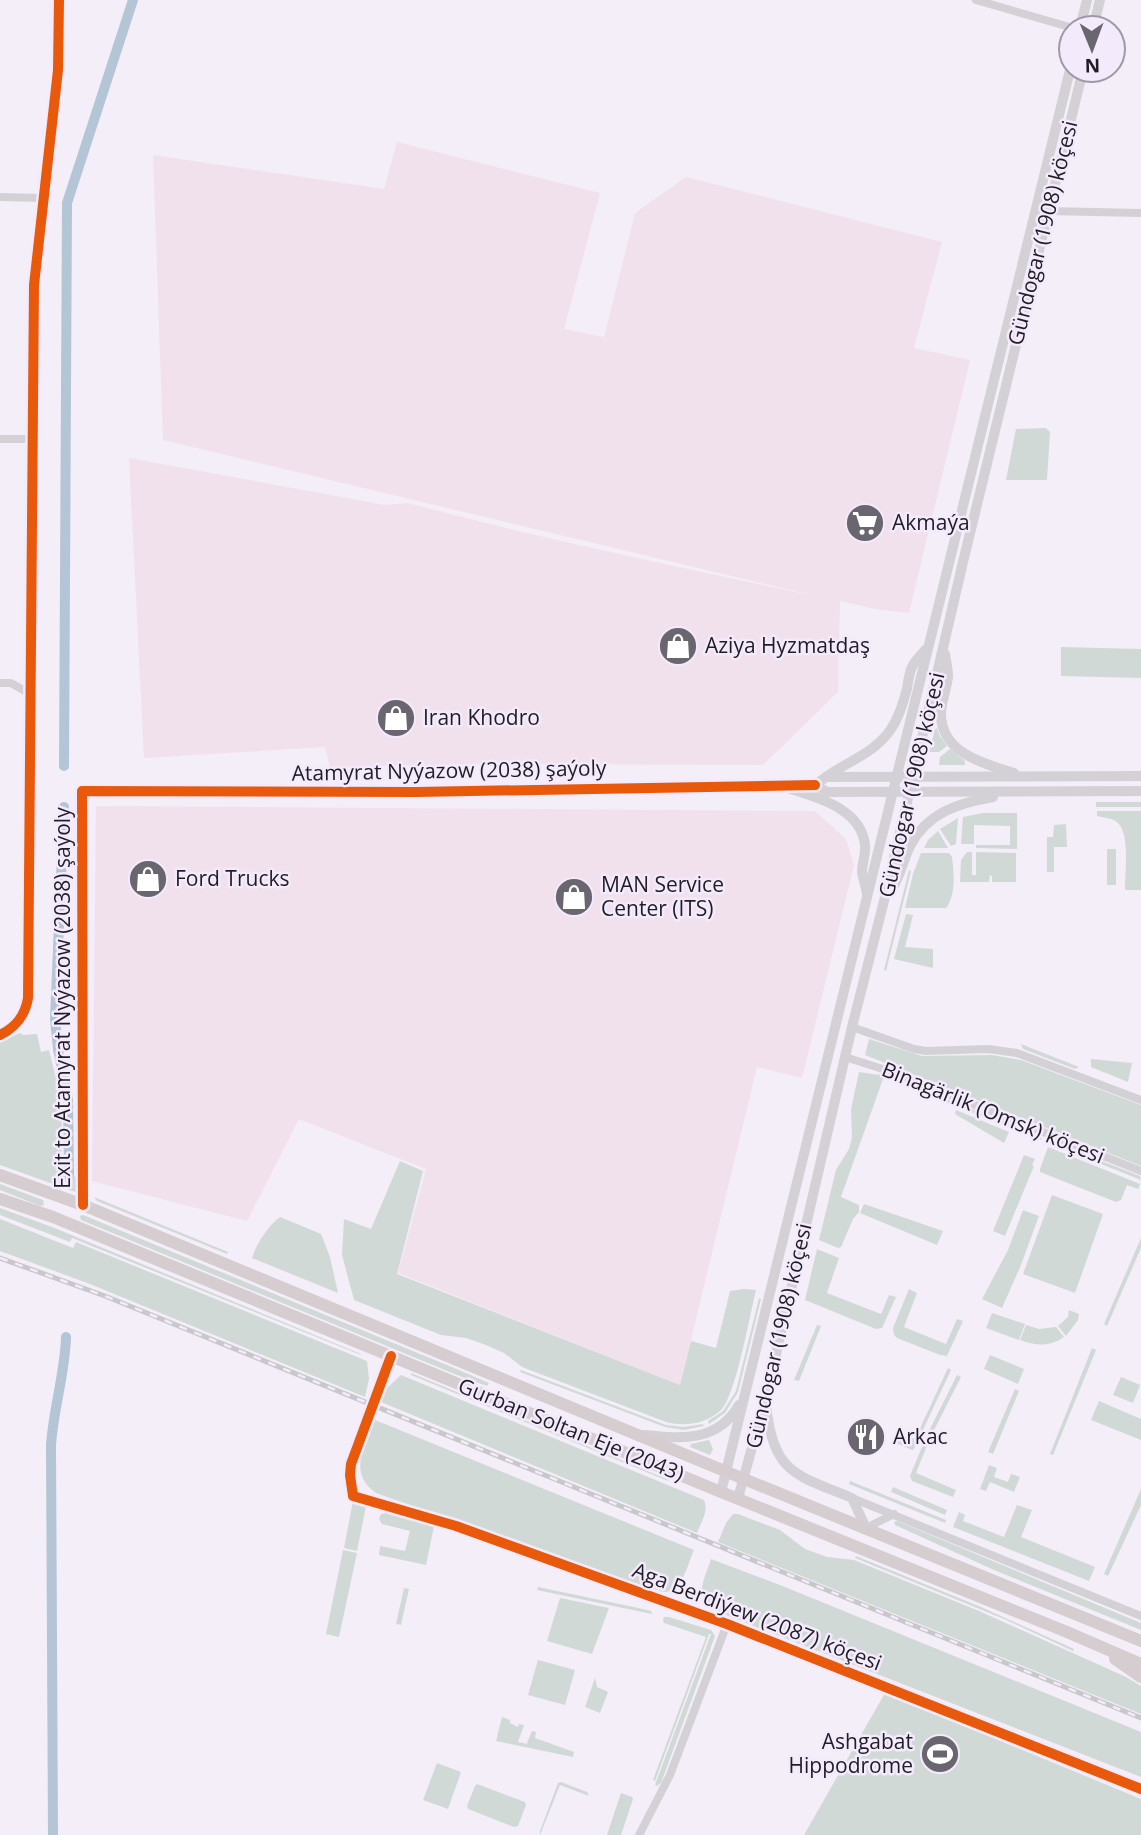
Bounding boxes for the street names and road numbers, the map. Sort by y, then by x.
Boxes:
street label: Gündogar (1908) köçesi [1001,118,1083,348]
street label: Gündogar (1908) köçesi [871,669,951,900]
street label: Atamyrat Nyýazow (2038) şaýoly [291,753,607,787]
street label: Exit to Atamyrat Nyýazow (2038) şaýoly [48,807,76,1189]
street label: Binagärlik (Omsk) köçesi [878,1055,1109,1170]
street label: Gündogar (1908) köçesi [738,1220,818,1451]
street label: Gurban Soltan Eje (2043) [454,1371,688,1487]
street label: Aga Berdiýew (2087) köçesi [629,1556,886,1677]

